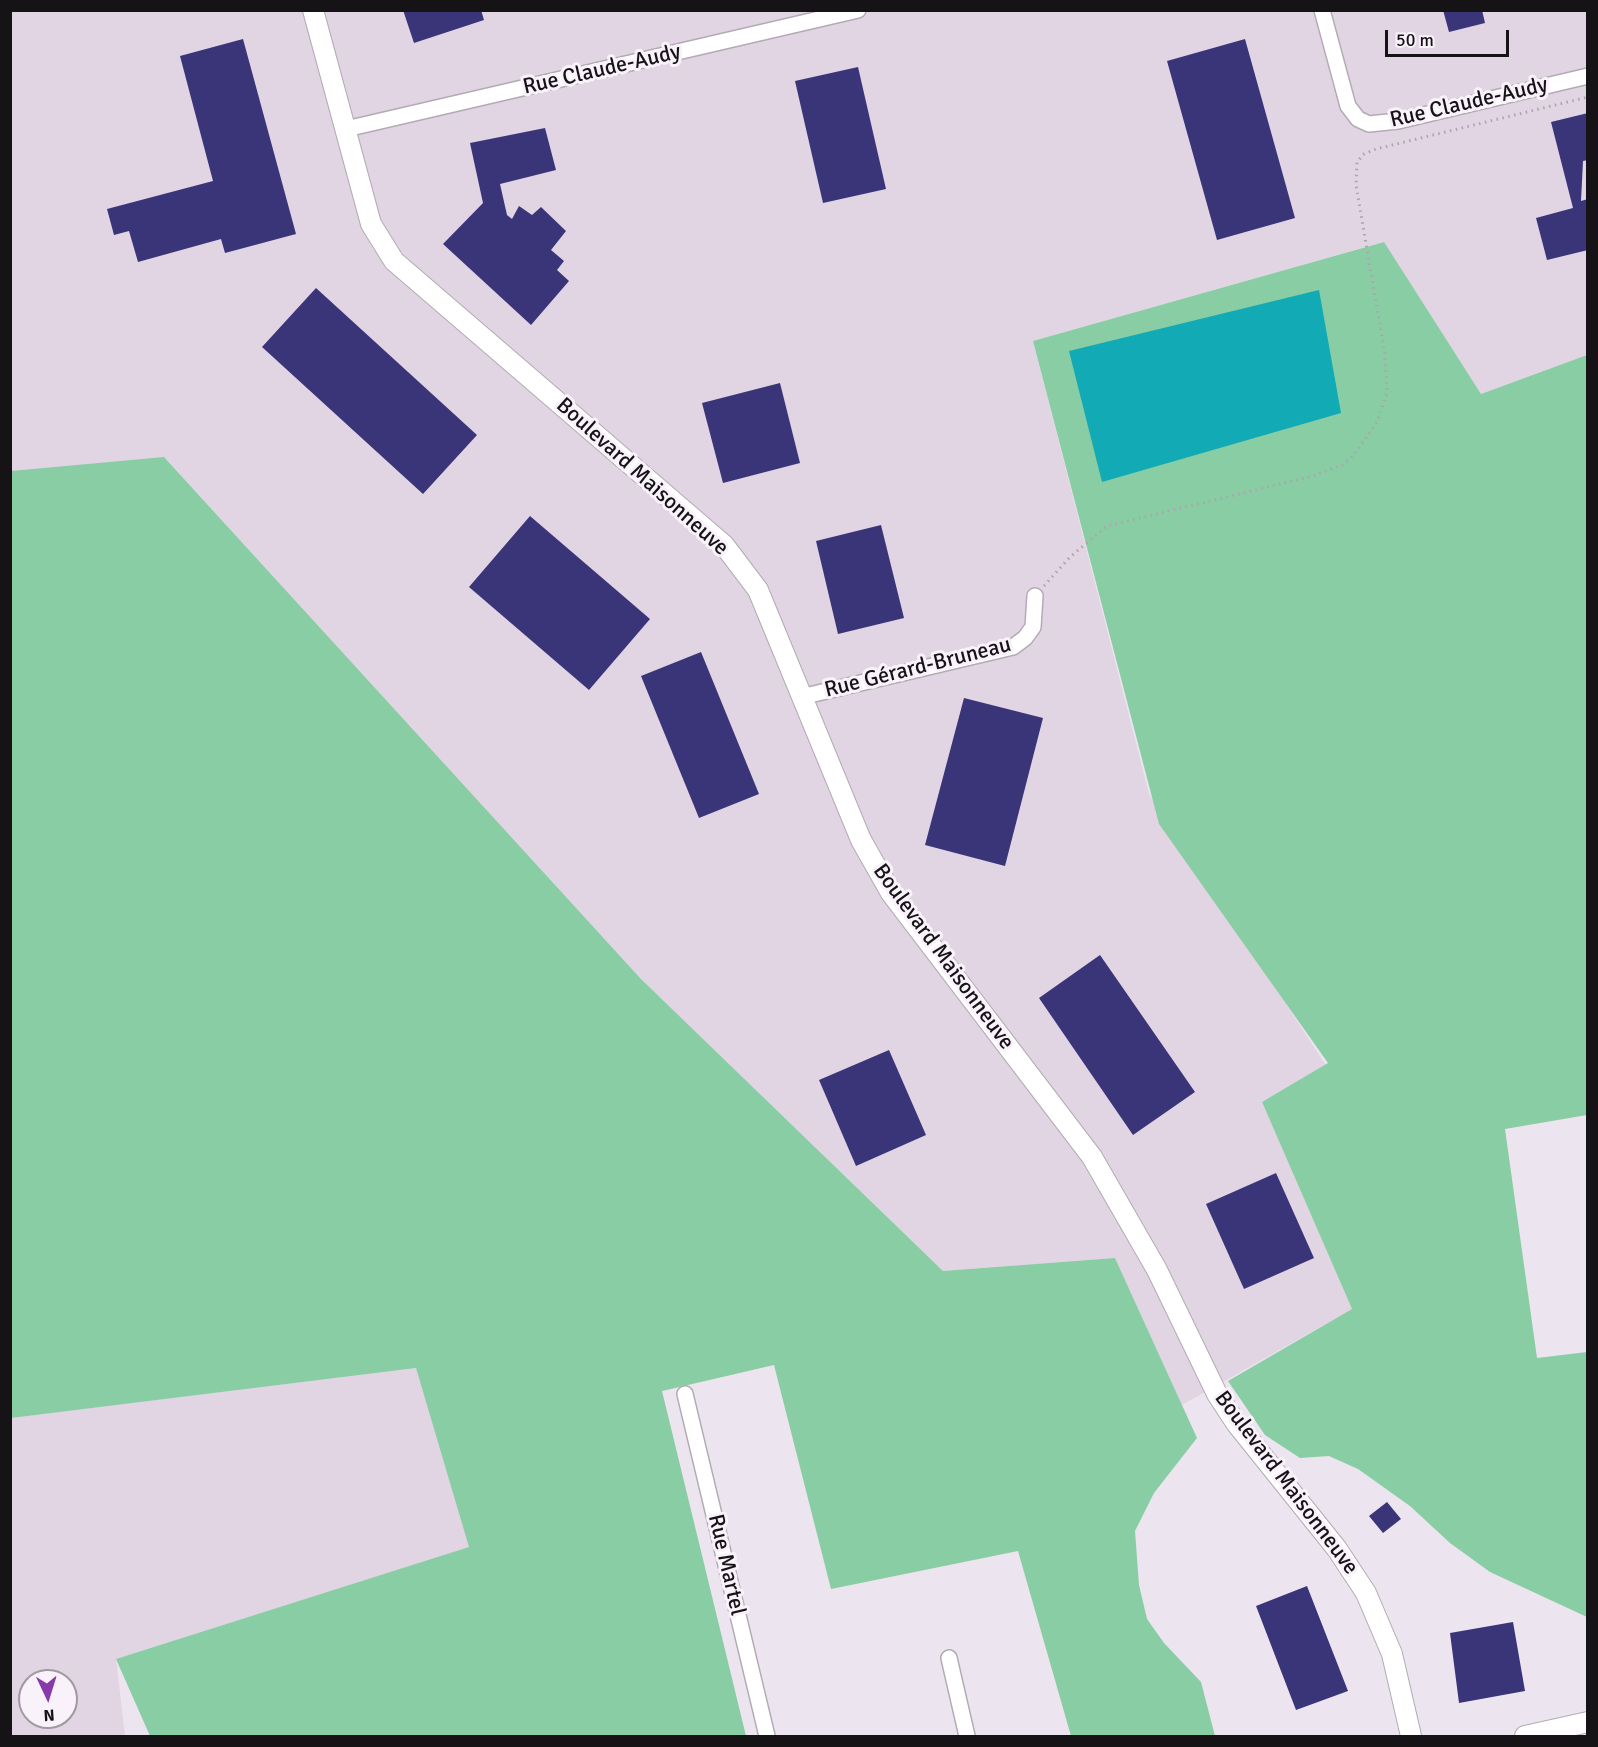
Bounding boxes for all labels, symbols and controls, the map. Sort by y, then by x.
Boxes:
scale bar [1388,18,1512,56]
text: 50 m [1396,29,1434,51]
street label: Rue Claude-Audy [521,39,683,101]
street label: Rue Claude-Audy [1388,72,1550,134]
street label: Boulevard Maisonneuve [550,393,734,561]
street label: Rue Gérard-Bruneau [822,632,1014,704]
street label: Boulevard Maisonneuve [867,859,1019,1055]
street label: Boulevard Maisonneuve [1208,1386,1364,1580]
street label: Rue Martel [702,1512,750,1618]
north arrow [18,1669,78,1729]
text: N [43,1705,55,1725]

